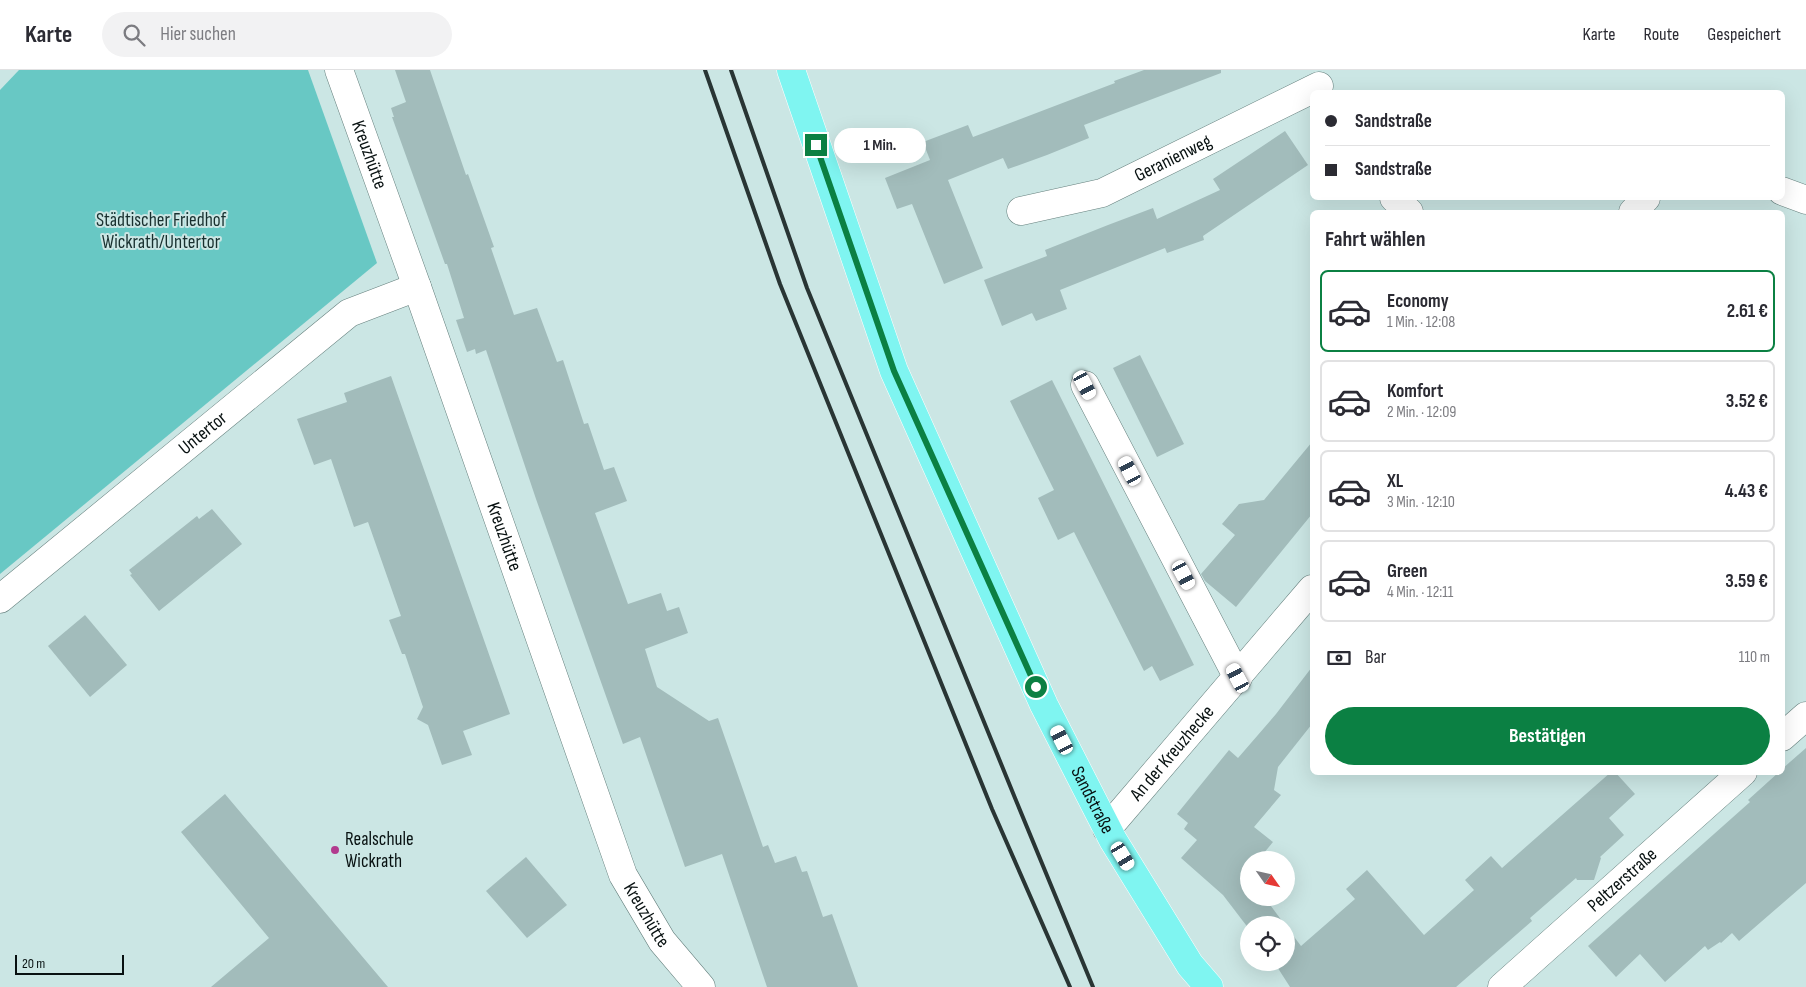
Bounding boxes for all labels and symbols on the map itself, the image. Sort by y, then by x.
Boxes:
street label: Kreuzhütte [347,117,392,192]
callout: 1 Min. [834,128,926,162]
street label: Geranienweg [1131,129,1216,187]
route end [805,134,827,156]
park label: Städtischer Friedhof Wickrath/Untertor [96,209,227,254]
car [1071,368,1098,402]
street label: Untertor [174,406,232,459]
car [1116,454,1143,488]
street label: Kreuzhütte [482,499,527,574]
car [1170,558,1197,592]
car [1224,661,1251,695]
route start [1025,676,1047,698]
street label: An der Kreuzhecke [1124,701,1219,806]
car [1048,723,1075,757]
street label: Sandstraße [1066,763,1119,837]
place label: Realschule Wickrath [345,828,414,873]
car [1108,839,1137,873]
street label: Peltzerstraße [1583,843,1662,917]
marker: Realschule Wickrath [329,844,341,856]
north arrow [1240,851,1295,906]
street label: Kreuzhütte [619,878,674,953]
scale bar [15,952,124,975]

